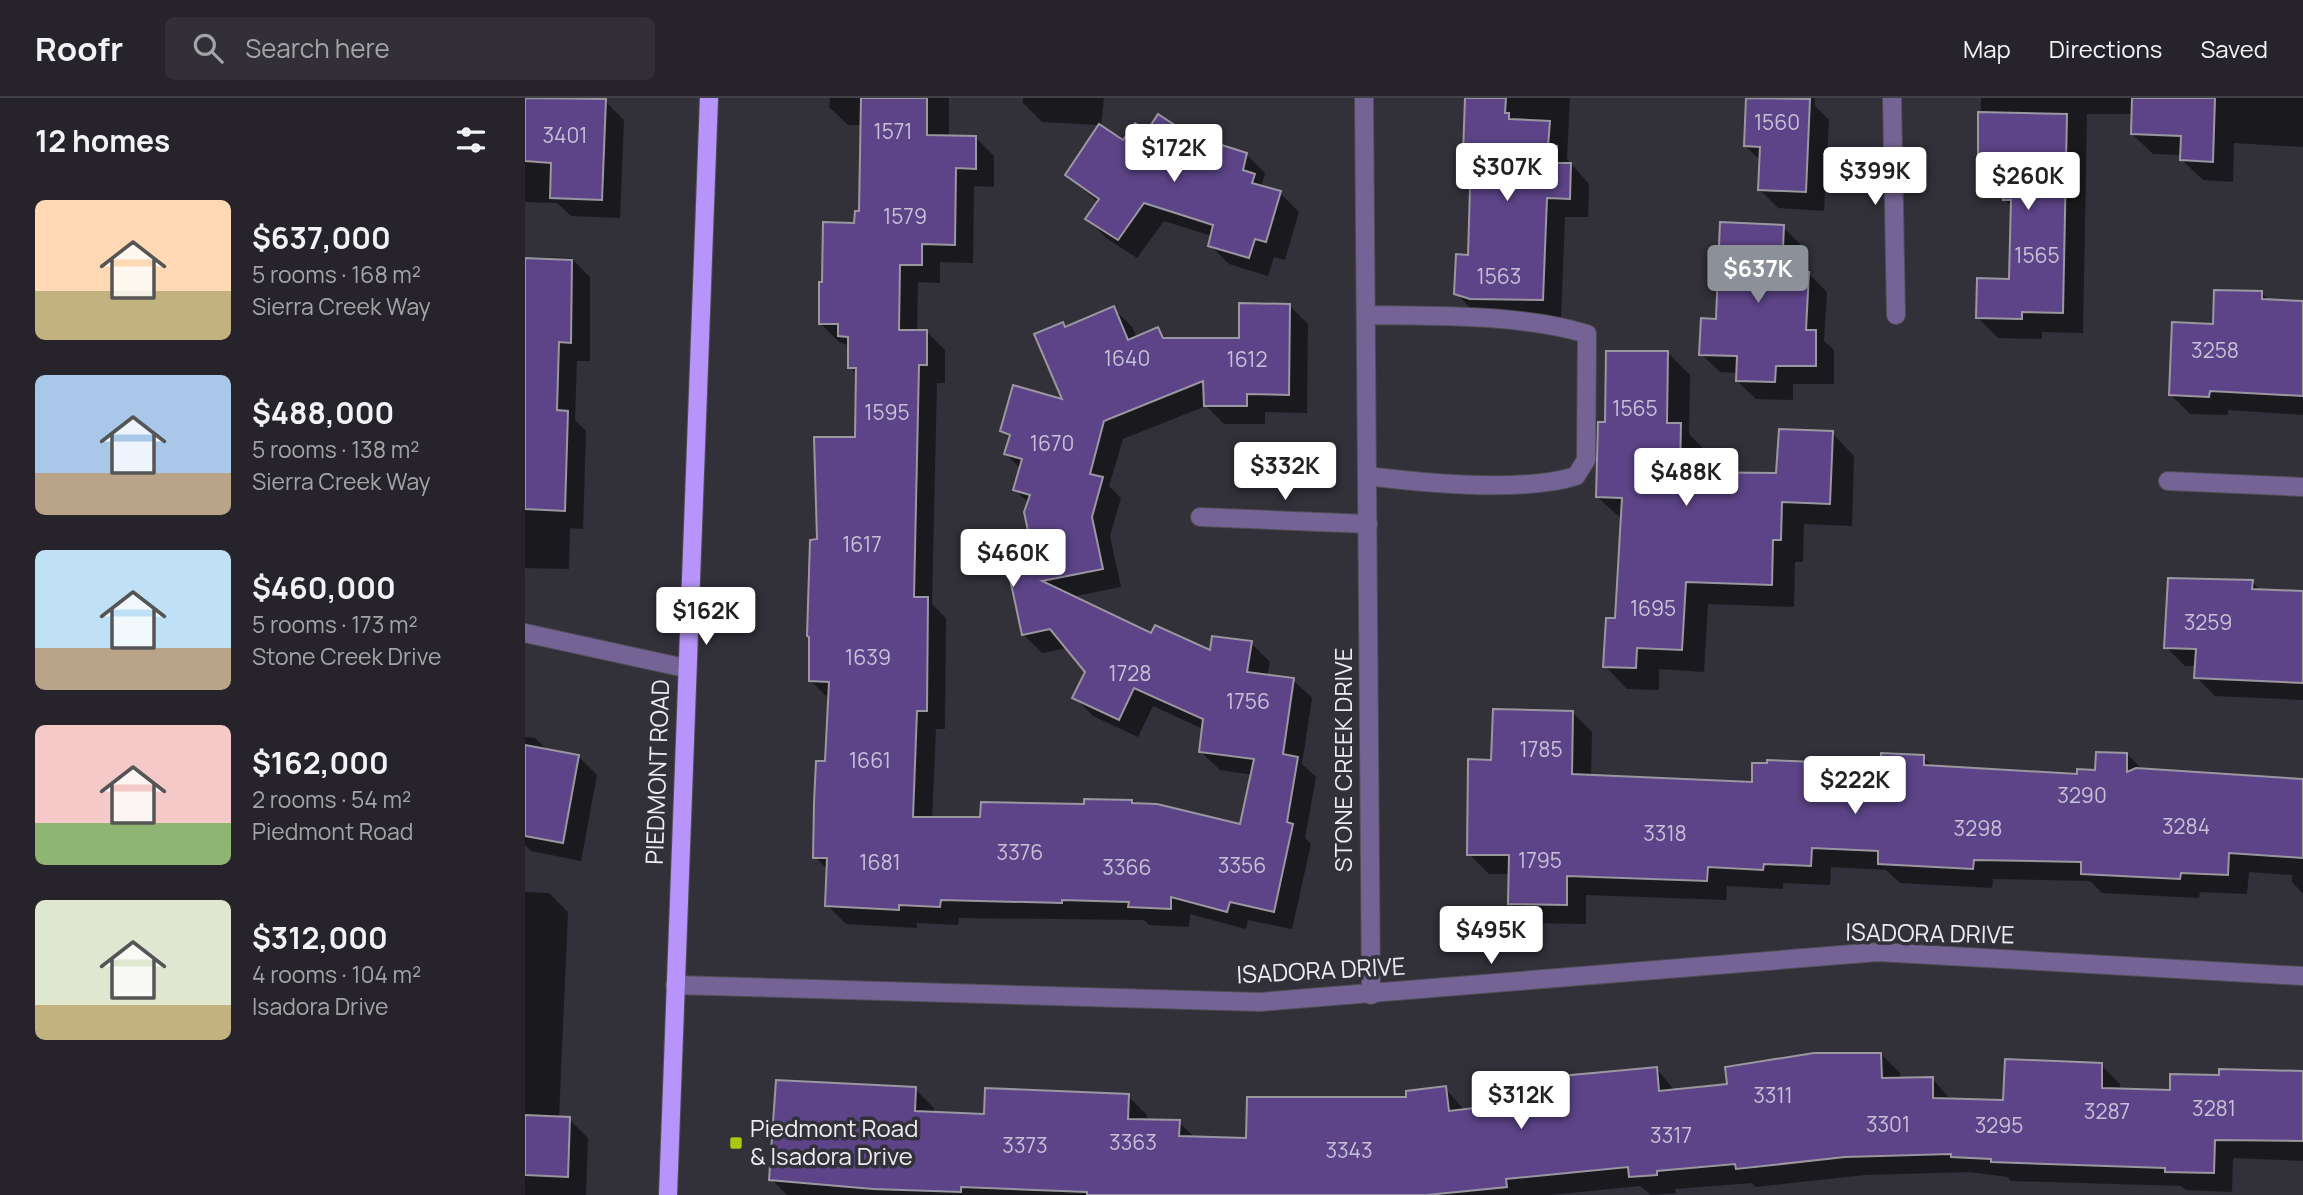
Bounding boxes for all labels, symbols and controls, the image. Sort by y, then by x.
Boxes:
search box [165,17,655,80]
text: Roofr [35,26,123,71]
icon: search [189,29,227,67]
text: Search here [245,30,390,66]
text: Map [1963,32,2011,65]
text: Directions [2049,32,2162,65]
text: Saved [2200,32,2268,65]
house number: 1560 [1754,108,1800,136]
house number: 1571 [873,117,913,145]
text: 12 homes [35,120,170,161]
icon: filters [452,121,490,159]
house number: 3401 [543,121,588,149]
pin: $172K [1125,125,1223,184]
text: $172K [1141,131,1207,163]
pin: $307K [1458,144,1556,203]
pin: $399K [1826,148,1924,207]
text: $307K [1472,150,1542,182]
pin: $260K [1979,152,2077,212]
text: $399K [1839,154,1911,186]
text: $260K [1992,159,2064,191]
house number: 1579 [883,202,927,230]
text: $637,000 [252,217,391,258]
icon: home [91,228,175,312]
house number: 1565 [2014,241,2060,269]
pin: $637K [1709,246,1807,305]
text: $637K [1723,252,1793,284]
text: 5 rooms · 168 m² [252,258,421,290]
house number: 1563 [1477,262,1521,290]
text: Sierra Creek Way [252,290,431,322]
house number: 3258 [2191,336,2239,364]
house number: 1640 [1104,344,1150,372]
house number: 1612 [1226,345,1268,373]
text: $488,000 [252,392,394,433]
house number: 1565 [1612,394,1658,422]
house number: 1595 [864,398,910,426]
icon: home [91,403,175,487]
house number: 1670 [1030,429,1074,457]
text: 5 rooms · 138 m² [252,433,419,465]
pin: $332K [1236,442,1334,502]
pin: $488K [1637,448,1735,508]
text: $332K [1250,449,1320,481]
text: $488K [1650,455,1722,487]
text: Sierra Creek Way [252,465,431,497]
house number: 1617 [842,530,882,558]
pin: $460K [964,530,1062,589]
text: $460K [977,536,1049,568]
text: $460,000 [252,567,396,608]
icon: home [91,578,175,662]
pin: $162K [657,588,755,647]
text: $162K [672,594,740,626]
house number: 1695 [1630,594,1676,622]
text: 5 rooms · 173 m² [252,608,418,640]
house number: 3259 [2184,608,2232,636]
text: Stone Creek Drive [252,640,441,672]
house number: 1639 [845,643,891,671]
street label: STONE CREEK DRIVE [1326,648,1359,872]
house number: 1728 [1109,659,1151,687]
street label: PIEDMONT ROAD [637,679,676,865]
house number: 1756 [1226,687,1270,715]
house number: 1785 [1519,735,1563,763]
text: $162,000 [252,742,389,783]
house number: 1661 [849,746,891,774]
icon: home [91,753,175,837]
pin: $222K [1806,756,1904,816]
text: $222K [1820,763,1890,795]
house number: 3290 [2057,781,2107,809]
text: 2 rooms · 54 m² [252,783,411,815]
house number: 3284 [2162,812,2210,840]
house number: 3298 [1954,814,2002,842]
text: Piedmont Road [252,815,413,847]
house number: 3318 [1643,819,1687,847]
house number: 3376 [997,838,1043,866]
house number: 1795 [1518,846,1562,874]
house number: 1681 [859,848,901,876]
house number: 3356 [1218,851,1266,879]
house number: 3366 [1102,853,1152,881]
pin: $495K [1442,906,1540,966]
text: $495K [1456,913,1526,945]
street label: ISADORA DRIVE [1845,915,2015,950]
text: $312,000 [252,917,388,958]
icon: home [91,928,175,1012]
street label: ISADORA DRIVE [1236,949,1406,990]
text: 4 rooms · 104 m² [252,958,421,990]
text: Isadora Drive [252,990,388,1022]
pin: $312K [1472,1072,1570,1131]
text: $312K [1488,1078,1554,1110]
house number: 3311 [1753,1081,1793,1109]
house number: 3281 [2192,1094,2236,1122]
house number: 3287 [2084,1097,2130,1125]
house number: 3301 [1866,1110,1910,1138]
place label: Piedmont Road & Isadora Drive [750,1111,918,1172]
house number: 3295 [1975,1111,2023,1139]
house number: 3317 [1650,1121,1692,1149]
house number: 3363 [1109,1128,1157,1156]
house number: 3373 [1002,1131,1048,1159]
marker: Piedmont Road & Isadora Drive [728,1135,744,1151]
house number: 3343 [1325,1136,1373,1164]

